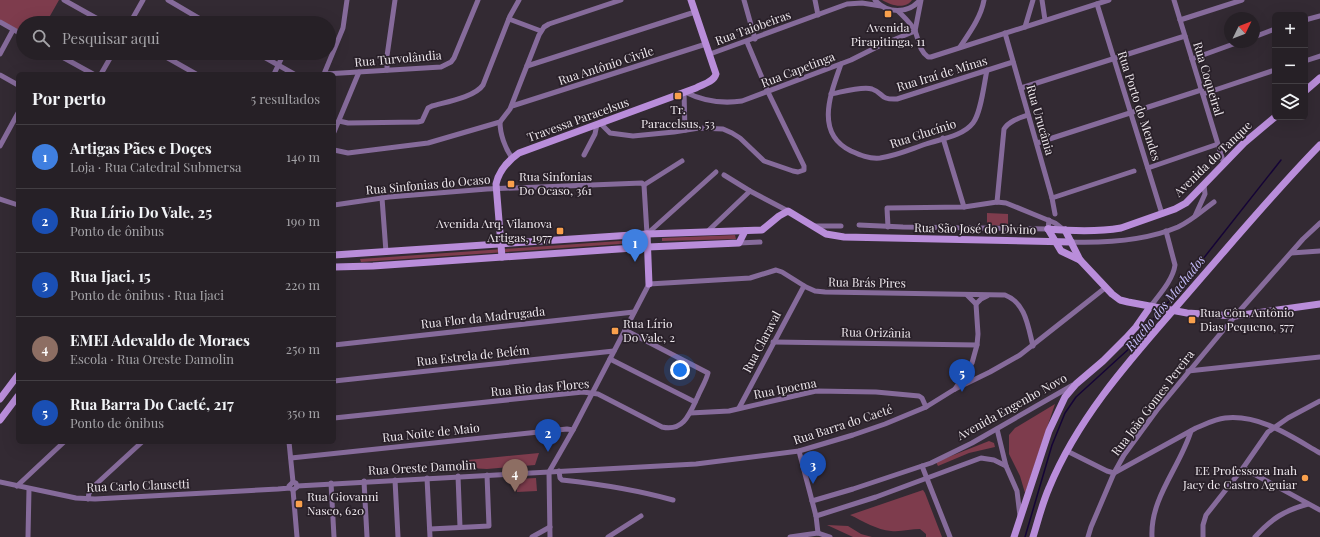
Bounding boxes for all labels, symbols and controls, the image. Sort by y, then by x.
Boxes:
street label: Rua Taiobeiras [712,6,793,48]
marker: Avenida Pirapitinga, 11 [883,9,893,19]
north arrow [1224,12,1260,48]
map controls [1272,12,1308,120]
button: + [1272,12,1308,48]
search box [16,16,336,60]
place label: Avenida Pirapitinga, 11 [851,19,926,49]
icon: search [30,27,52,49]
text: Pesquisar aqui [62,28,160,48]
street label: Rua Coqueiral [1190,40,1228,118]
street label: Rua Antônio Civile [556,42,655,88]
street label: Rua Turvolândia [354,46,442,70]
street label: Rua Capetinga [758,48,837,90]
button: − [1272,48,1308,84]
street label: Rua Porto do Mendes [1115,49,1165,163]
street label: Rua Iraí de Minas [894,52,989,94]
street label: Rua Urucânia [1023,83,1059,157]
button: layers [1272,84,1308,120]
text: Por perto [32,87,106,109]
text: 5 resultados [251,90,320,107]
marker: Tr. Paracelsus, 53 [673,91,683,101]
street label: Travessa Paracelsus [524,93,631,145]
place label: Tr. Paracelsus, 53 [641,101,715,131]
street label: Rua Glucínio [887,115,958,151]
street label: Avenida do Tanque [1169,117,1255,200]
text: Artigas Pães e Doçes [70,138,212,158]
text: 1 [43,148,47,165]
text: 140 m [286,148,320,165]
text: Loja · Rua Catedral Submersa [70,158,241,175]
place label: Rua Sinfonias Do Ocaso, 361 [519,168,593,198]
street label: Rua Sinfonias do Ocaso [365,171,491,197]
marker: Rua Sinfonias Do Ocaso, 361 [506,179,516,189]
text: Rua Lírio Do Vale, 25 [70,202,212,222]
text: 2 [42,212,48,229]
text: 190 m [286,212,320,229]
place label: Avenida Arq. Vilanova Artigas, 1977 [435,215,552,245]
street label: Rua São José do Divino [914,219,1037,237]
text: Ponto de ônibus [70,222,164,239]
marker: Avenida Arq. Vilanova Artigas, 1977 [555,226,565,236]
pin: 1 [622,229,648,262]
water label: Riacho dos Machados [1120,251,1209,355]
text: Rua Ijaci, 15 [70,266,151,286]
street label: Rua Brás Pires [828,273,906,291]
text: 3 [42,276,48,293]
text: 220 m [285,276,320,293]
text: Ponto de ônibus · Rua Ijaci [70,286,224,303]
street label: Rua Flor da Madrugada [420,303,546,331]
place label: Rua Côn. Antônio Dias Pequeno, 577 [1200,304,1294,334]
street label: Rua Claraval [738,307,784,375]
place label: Rua Lírio Do Vale, 2 [623,315,675,345]
marker: Rua Côn. Antônio Dias Pequeno, 577 [1187,315,1197,325]
street label: Rua Orizânia [841,323,911,341]
marker: Rua Lírio Do Vale, 2 [610,326,620,336]
text: EMEI Adevaldo de Moraes [70,330,250,350]
text: 4 [42,340,48,357]
text: 250 m [286,340,320,357]
street label: Rua Estrela de Belém [416,341,531,369]
street label: Rua João Gomes Pereira [1107,346,1197,459]
text: Escola · Rua Oreste Damolin [70,350,234,367]
pin: 5 [949,359,975,392]
your location [670,360,690,380]
street label: Avenida Engenho Novo [953,369,1070,444]
street label: Rua Ipoema [752,374,818,402]
street label: Rua Rio das Flores [490,375,590,399]
text: Rua Barra Do Caeté, 217 [70,394,234,414]
street label: Rua Barra do Caeté [791,400,894,448]
text: 5 [42,404,48,421]
text: 350 m [286,404,320,421]
text: Ponto de ônibus [70,414,164,431]
street label: Rua Noite de Maio [381,419,481,445]
pin: 2 [535,419,561,452]
pin: 3 [800,451,826,484]
street label: Rua Oreste Damolin [368,456,476,478]
pin: 4 [502,459,528,492]
place label: EE Professora Inah Jacy de Castro Aguiar [1182,462,1298,492]
marker: EE Professora Inah Jacy de Castro Aguiar [1300,473,1310,483]
street label: Rua Carlo Clausetti [86,475,190,495]
place label: Rua Giovanni Nasco, 620 [307,488,379,518]
marker: Rua Giovanni Nasco, 620 [294,499,304,509]

